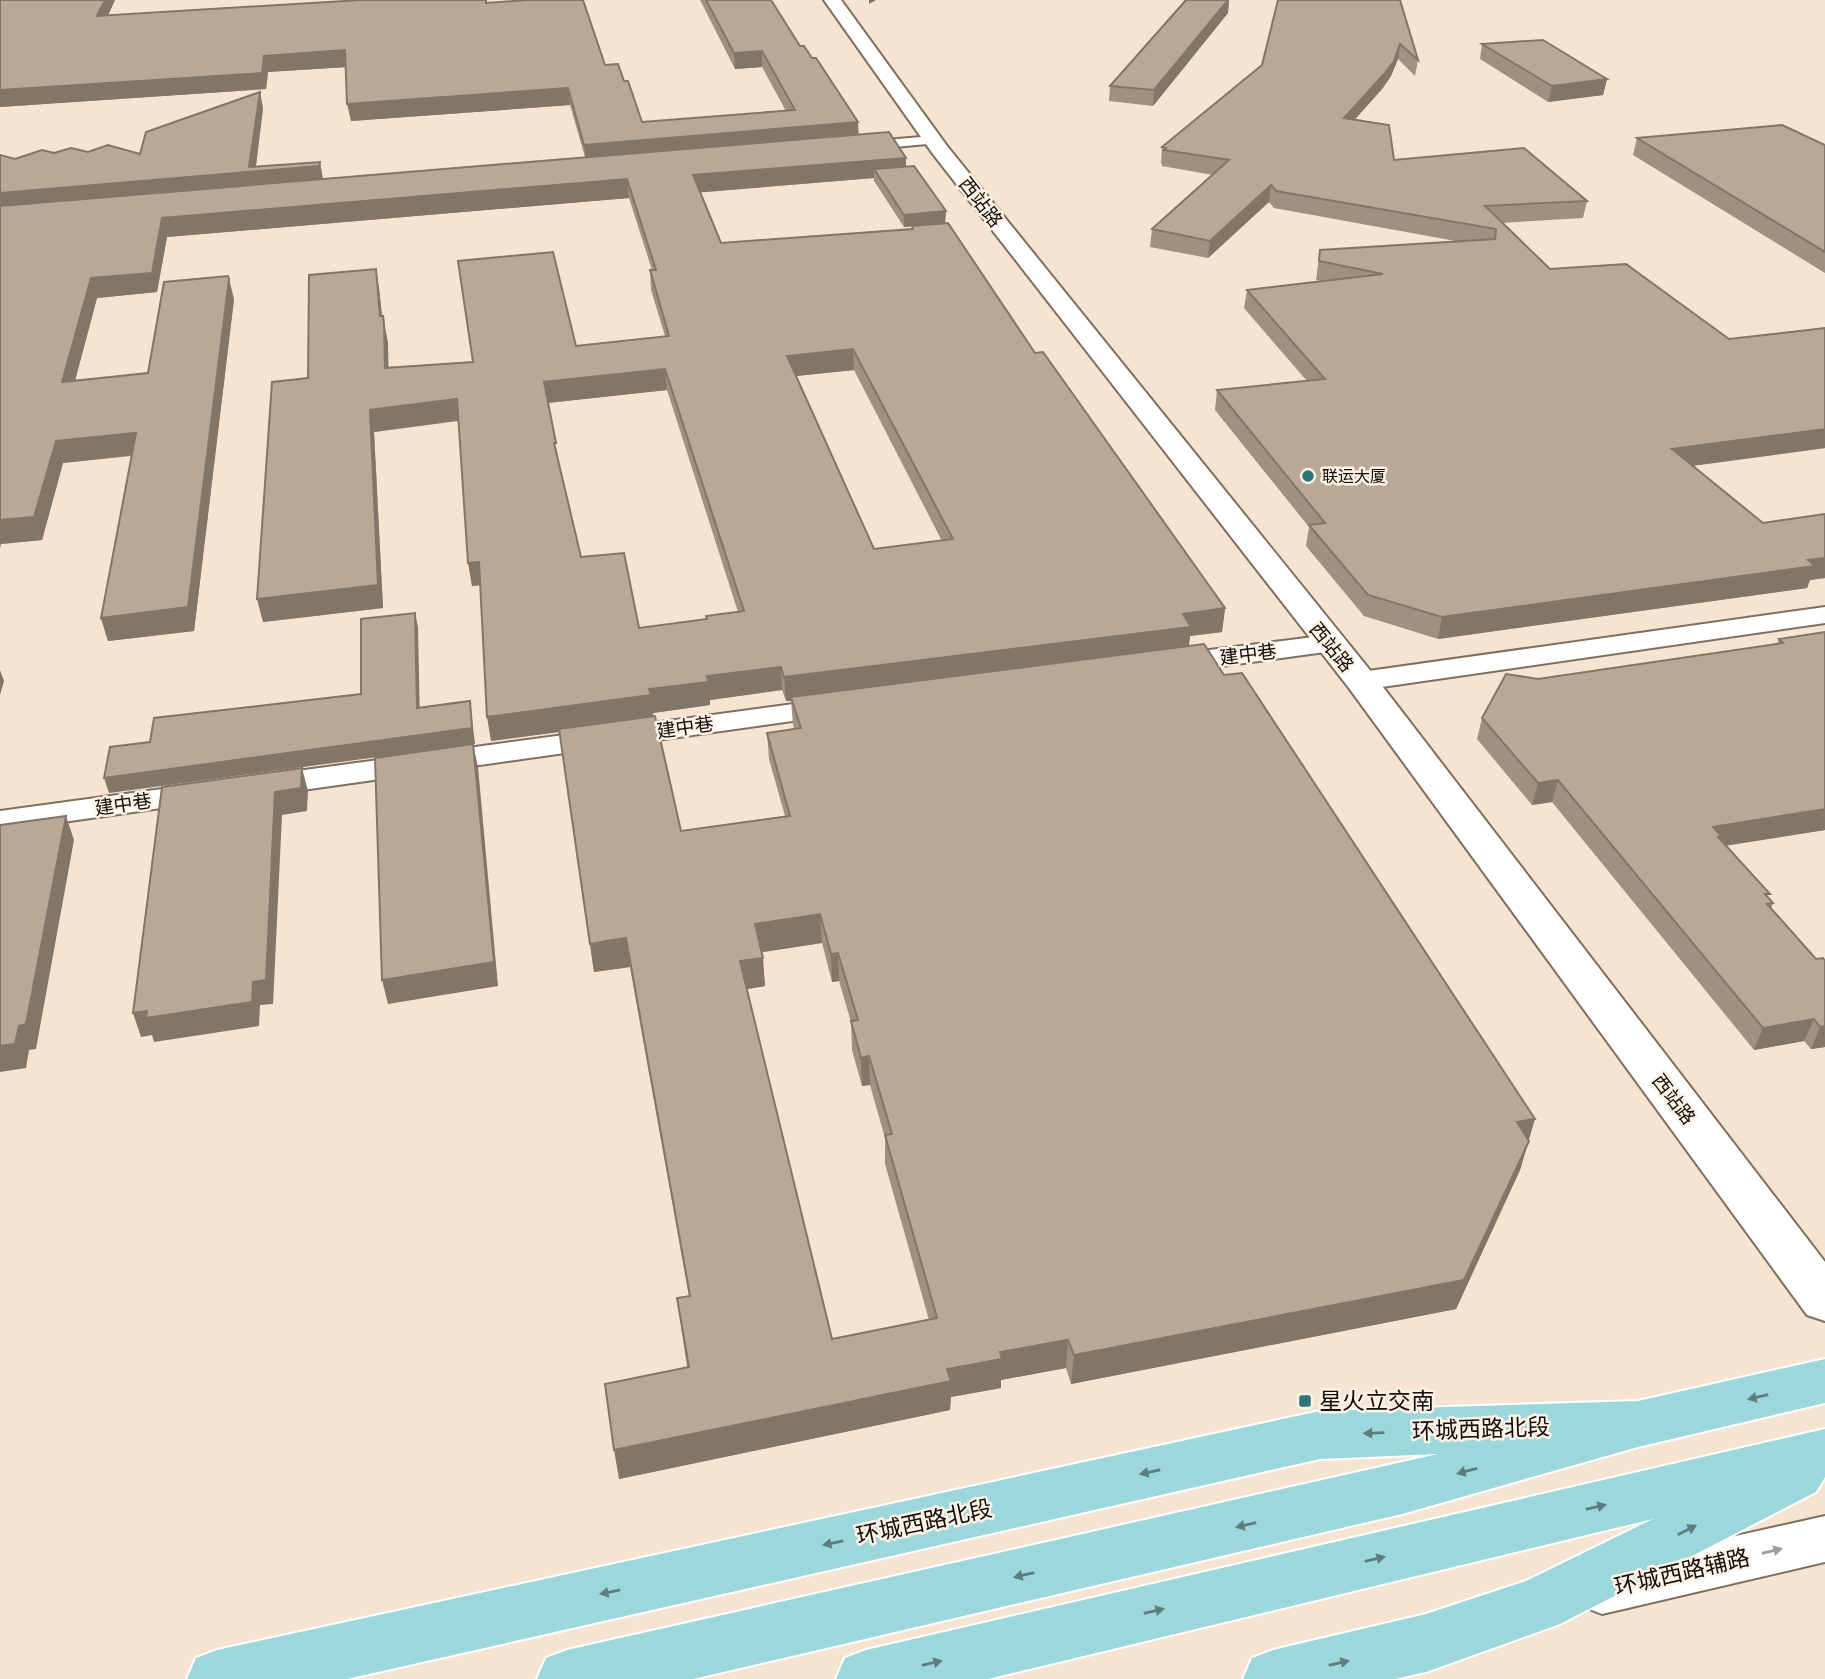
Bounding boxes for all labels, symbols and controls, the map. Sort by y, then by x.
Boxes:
street label: 西站路 [954,172,1008,232]
place label: 联运大厦 [1322,466,1386,486]
marker: 联运大厦 [1300,468,1316,484]
street label: 西站路 [1305,617,1359,677]
street label: 建中巷 [1218,639,1278,669]
street label: 建中巷 [655,711,715,743]
street label: 建中巷 [93,788,153,820]
street label: 西站路 [1647,1069,1701,1129]
place label: 星火立交南 [1319,1386,1434,1415]
one-way arrow [1747,1391,1769,1402]
marker: 星火立交南 [1297,1393,1313,1409]
street label: 环城西路北段 [1412,1412,1550,1445]
one-way arrow [1362,1427,1384,1439]
one-way arrow [1456,1466,1478,1477]
one-way arrow [1139,1467,1161,1478]
street label: 环城西路北段 [853,1493,994,1550]
one-way arrow [1586,1501,1608,1512]
one-way arrow [1235,1519,1257,1530]
one-way arrow [1677,1524,1697,1535]
one-way arrow [821,1537,843,1548]
street label: 环城西路辅路 [1611,1542,1752,1601]
one-way arrow [1761,1546,1783,1557]
one-way arrow [1364,1553,1386,1564]
one-way arrow [1013,1570,1035,1581]
one-way arrow [599,1586,621,1597]
one-way arrow [1143,1605,1165,1616]
one-way arrow [1328,1657,1350,1668]
one-way arrow [921,1658,943,1669]

